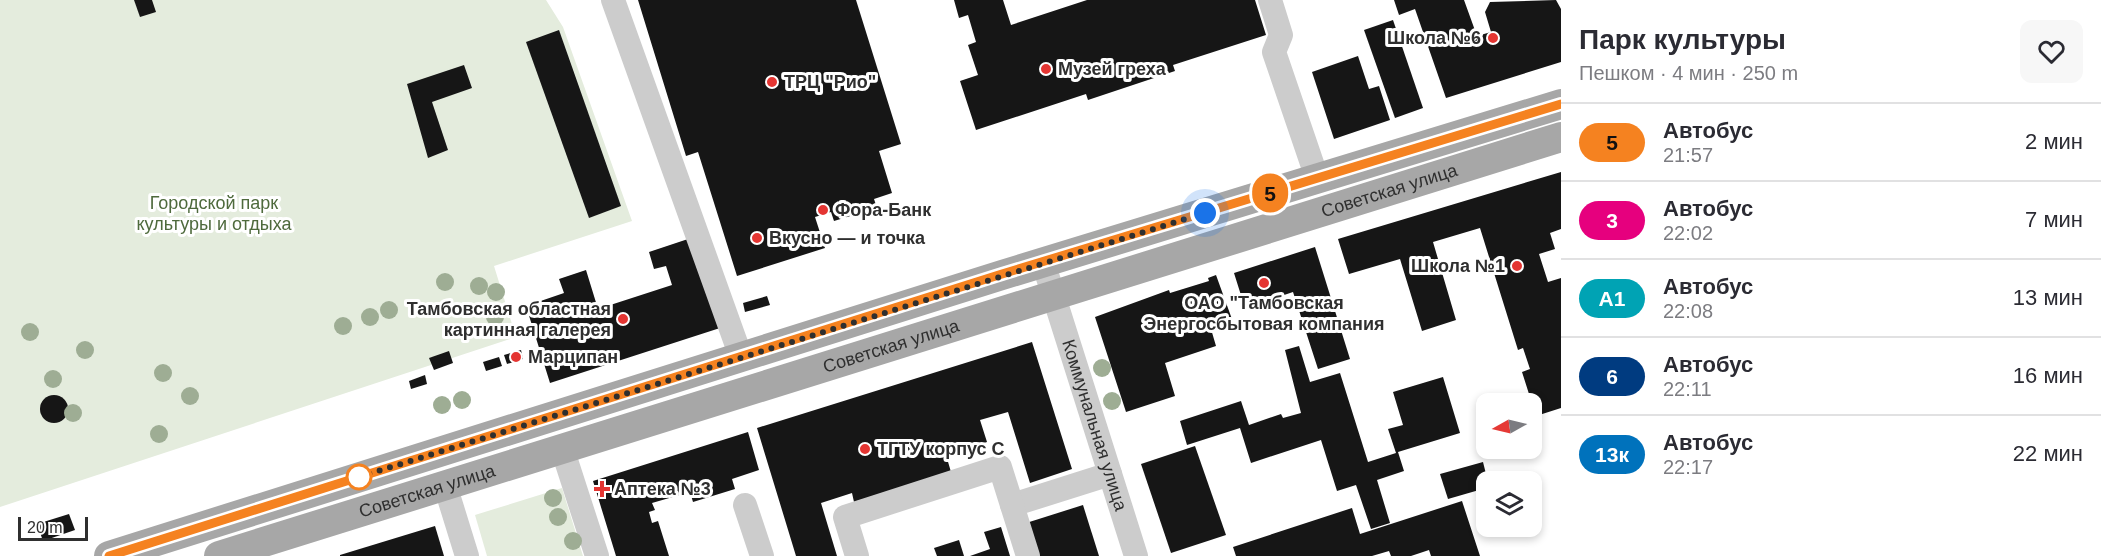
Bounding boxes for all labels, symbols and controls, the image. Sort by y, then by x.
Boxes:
button: heart [2020,20,2083,83]
text: Парк культуры [1579,24,1786,55]
place label: Школа №6 [1387,28,1481,48]
marker: Школа №6 [1486,31,1500,45]
place label: Музей греха [1058,59,1167,79]
marker: Музей греха [1039,62,1053,76]
text: Пешком · 4 мин · 250 m [1579,62,1798,84]
place label: ТРЦ "Рио" [784,72,876,92]
marker: ТРЦ "Рио" [765,75,779,89]
text: Автобус [1663,118,1753,143]
text: 2 мин [2025,129,2083,154]
text: 5 [1606,131,1618,154]
text: 21:57 [1663,144,1713,166]
street label: Советская улица [1319,160,1461,221]
line badge: 5 [1250,174,1290,212]
text: 5 [1264,182,1276,205]
park label: Городской парк культуры и отдыха [137,193,292,234]
text: Автобус [1663,196,1753,221]
your location [1190,198,1220,228]
place label: Фора-Банк [835,200,932,220]
marker: Фора-Банк [816,203,830,217]
text: 7 мин [2025,207,2083,232]
text: 3 [1606,209,1618,232]
text: 22:02 [1663,222,1713,244]
place label: Вкусно — и точка [769,228,926,248]
marker: Вкусно — и точка [750,231,764,245]
place label: Школа №1 [1411,256,1505,276]
marker: Школа №1 [1510,259,1524,273]
text: Автобус [1663,274,1753,299]
marker: ОАО "Тамбовская Энергосбытовая компания [1257,276,1271,290]
text: 13 мин [2013,285,2083,310]
text: А1 [1599,287,1625,310]
place label: ОАО "Тамбовская Энергосбытовая компания [1143,293,1385,334]
place label: Тамбовская областная картинная галерея [407,299,611,340]
text: 22:08 [1663,300,1713,322]
marker: Тамбовская областная картинная галерея [616,312,630,326]
street label: Советская улица [821,315,962,377]
street label: Коммунальная улица [1058,337,1131,514]
place label: Марципан [528,347,618,367]
marker: Марципан [509,350,523,364]
text: Автобус [1663,352,1753,377]
text: 16 мин [2013,363,2083,388]
text: 6 [1606,365,1618,388]
text: 22:11 [1663,378,1712,400]
north arrow [1476,393,1542,459]
map controls [1476,393,1542,537]
text: Автобус [1663,430,1753,455]
place label: ТГТУ корпус С [877,439,1005,459]
text: 22 мин [2013,441,2083,466]
marker: ТГТУ корпус С [858,442,872,456]
text: 13к [1595,443,1629,466]
text: 22:17 [1663,456,1713,478]
street label: Советская улица [357,460,499,522]
unlabelled marker [346,464,372,490]
button: layers [1476,471,1542,537]
place label: Аптека №3 [614,479,711,499]
marker: Аптека №3 [595,482,609,496]
scale bar [18,514,88,542]
text: 20 m [27,519,63,536]

